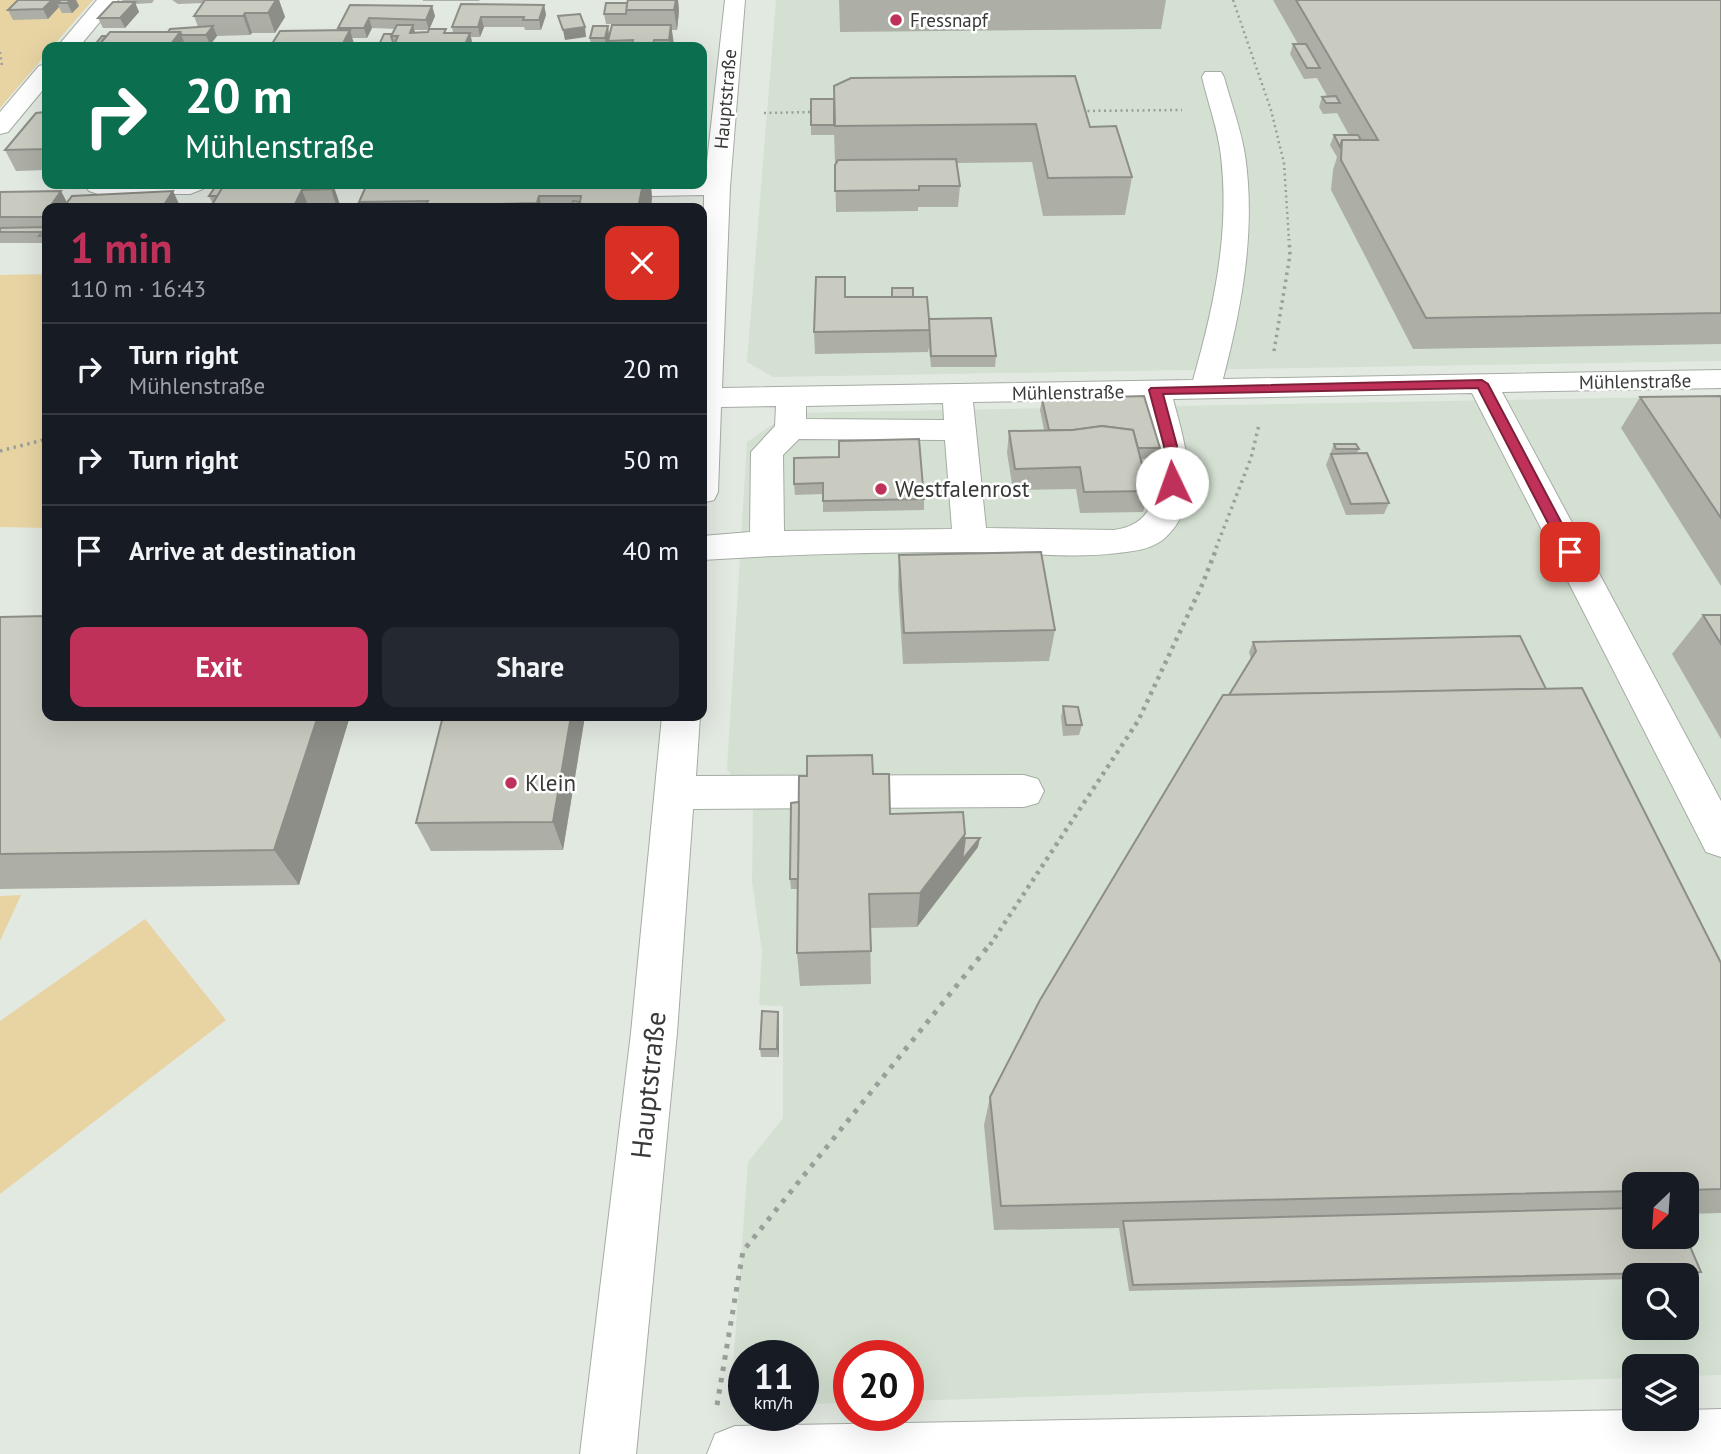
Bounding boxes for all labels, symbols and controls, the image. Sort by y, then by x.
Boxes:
place label: Fressnapf [910,8,989,32]
marker: Fressnapf [888,12,904,28]
street label: Hauptstraße [709,48,741,150]
text: 20 m [185,63,292,127]
icon: right [70,70,161,161]
text: Mühlenstraße [185,125,374,167]
text: 1 min [70,220,172,275]
button: close [605,226,679,300]
text: 110 m · 16:43 [70,274,206,303]
text: Turn right [129,338,238,371]
icon: right [70,350,108,388]
text: 20 m [623,352,679,385]
street label: Mühlenstraße [1579,368,1691,394]
text: Mühlenstraße [129,371,265,400]
street label: Mühlenstraße [1012,379,1124,405]
icon: right [70,441,108,479]
text: Turn right [129,443,238,476]
text: 50 m [623,443,679,476]
position arrow [1135,446,1209,520]
place label: Westfalenrost [895,474,1030,503]
marker: Westfalenrost [873,481,889,497]
pin [1540,522,1600,582]
icon: arrive [70,532,108,570]
icon: arrive [1551,533,1589,571]
text: Arrive at destination [129,534,356,567]
text: 40 m [623,534,679,567]
button: Exit [70,627,368,707]
button: Share [382,627,679,707]
place label: Klein [525,768,576,797]
marker: Klein [503,775,519,791]
street label: Hauptstraße [621,1009,674,1160]
north arrow [1622,1172,1699,1250]
map controls [1622,1172,1699,1431]
button: search [1622,1263,1699,1340]
speed limit sign: 20 [833,1340,924,1431]
text: 11 [754,1353,793,1399]
button: layers [1622,1354,1699,1431]
text: km/h [754,1391,793,1414]

